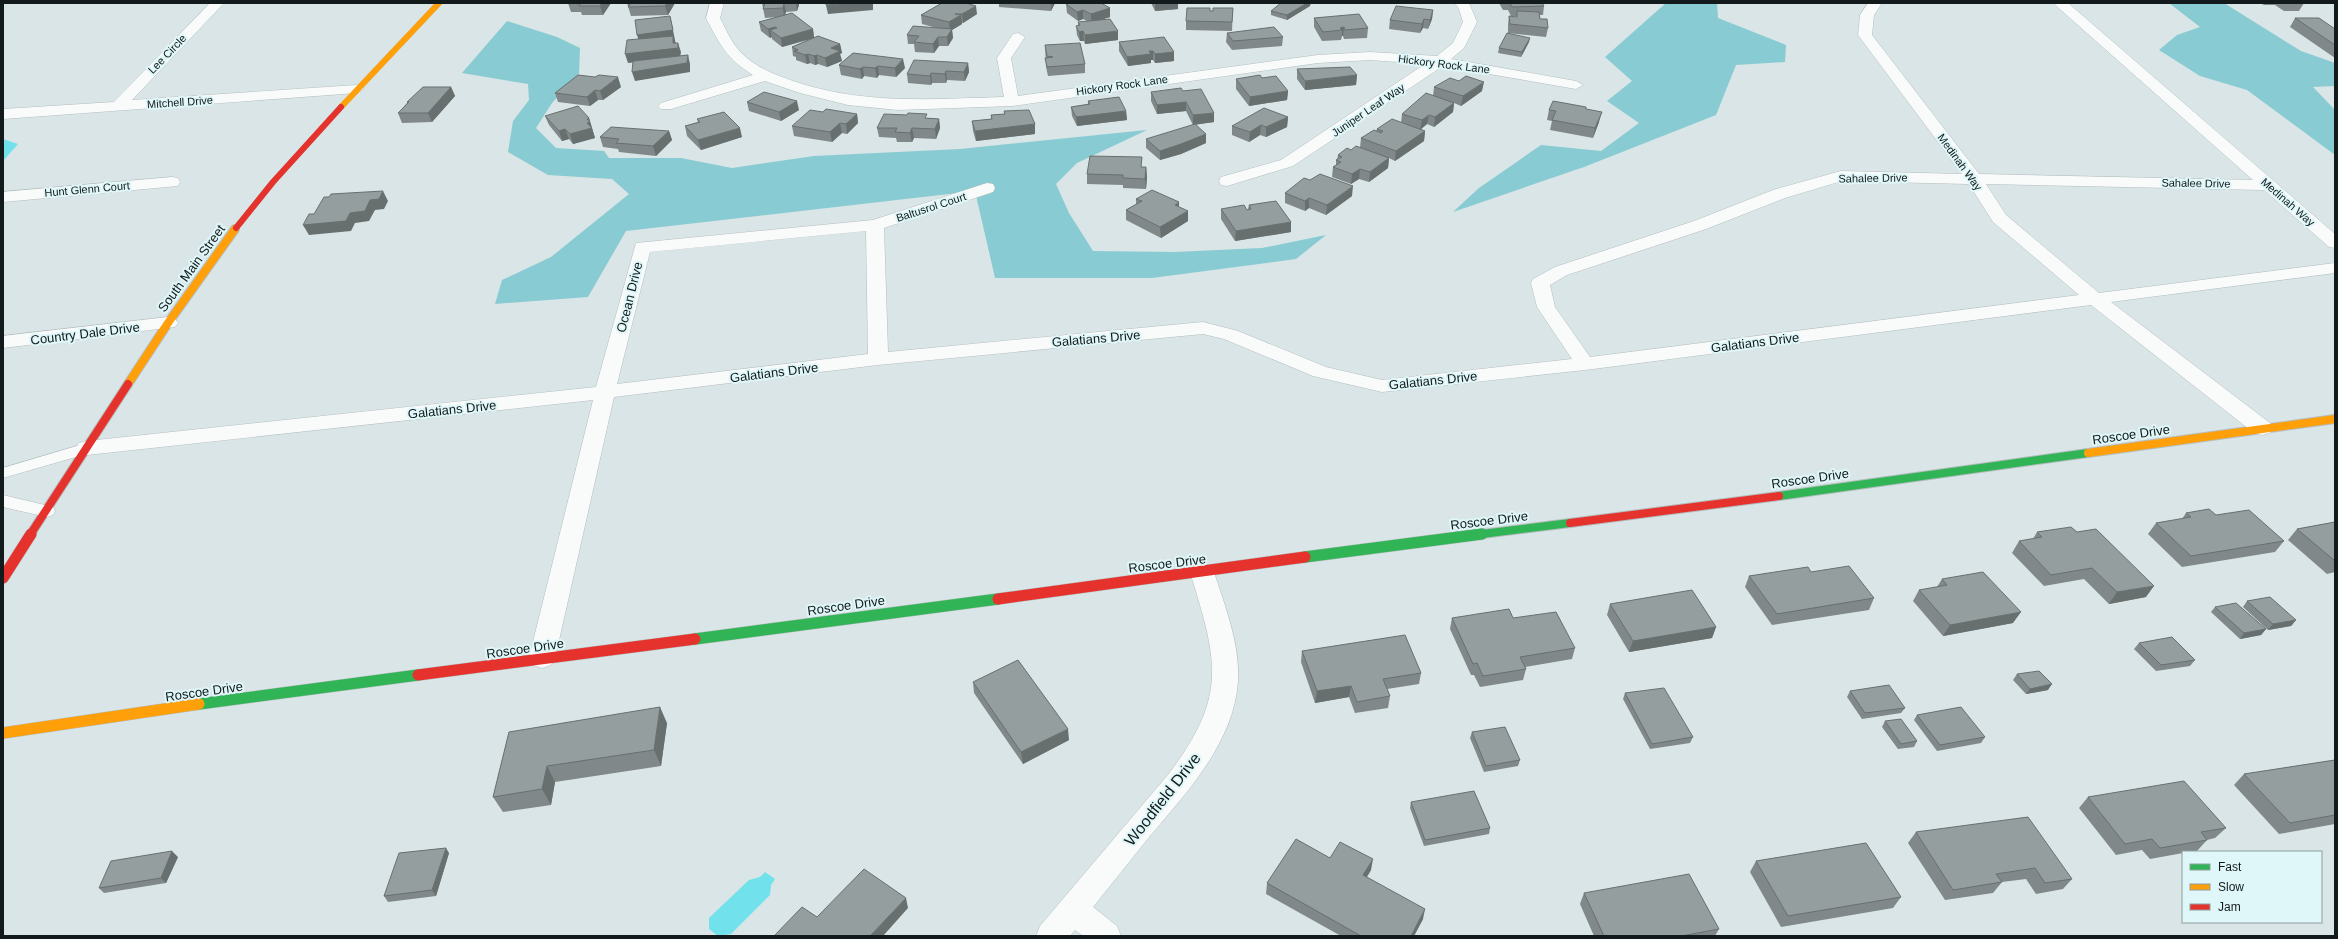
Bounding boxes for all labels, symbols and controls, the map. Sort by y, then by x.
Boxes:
street label: Lee Circle [145,32,189,76]
street label: Hickory Rock Lane [1397,52,1491,76]
street label: Hickory Rock Lane [1075,73,1169,97]
street label: Juniper Leaf Way [1329,81,1407,139]
street label: Mitchell Drive [147,94,213,110]
street label: Medinah Way [1936,131,1985,193]
street label: Sahalee Drive [1838,171,1908,185]
street label: Sahalee Drive [2161,176,2231,190]
street label: Medinah Way [2259,176,2318,229]
street label: Hunt Glenn Court [44,179,130,199]
street label: Baltusrol Court [895,190,967,224]
street label: South Main Street [155,221,228,315]
street label: Ocean Drive [613,260,646,334]
street label: Country Dale Drive [30,319,140,348]
street label: Galatians Drive [1051,327,1141,350]
street label: Galatians Drive [1710,330,1800,355]
street label: Galatians Drive [729,360,819,385]
street label: Galatians Drive [1388,368,1478,393]
street label: Galatians Drive [407,397,497,422]
street label: Roscoe Drive [2091,422,2171,447]
street label: Roscoe Drive [1770,466,1850,491]
street label: Roscoe Drive [1449,508,1529,533]
street label: Roscoe Drive [1127,551,1207,576]
street label: Roscoe Drive [806,593,886,618]
street label: Roscoe Drive [485,636,565,661]
street label: Roscoe Drive [164,679,244,704]
street label: Woodfield Drive [1121,750,1204,849]
legend [2182,851,2322,923]
text: Fast [2218,860,2242,874]
text: Slow [2218,880,2244,894]
text: Jam [2218,900,2241,914]

